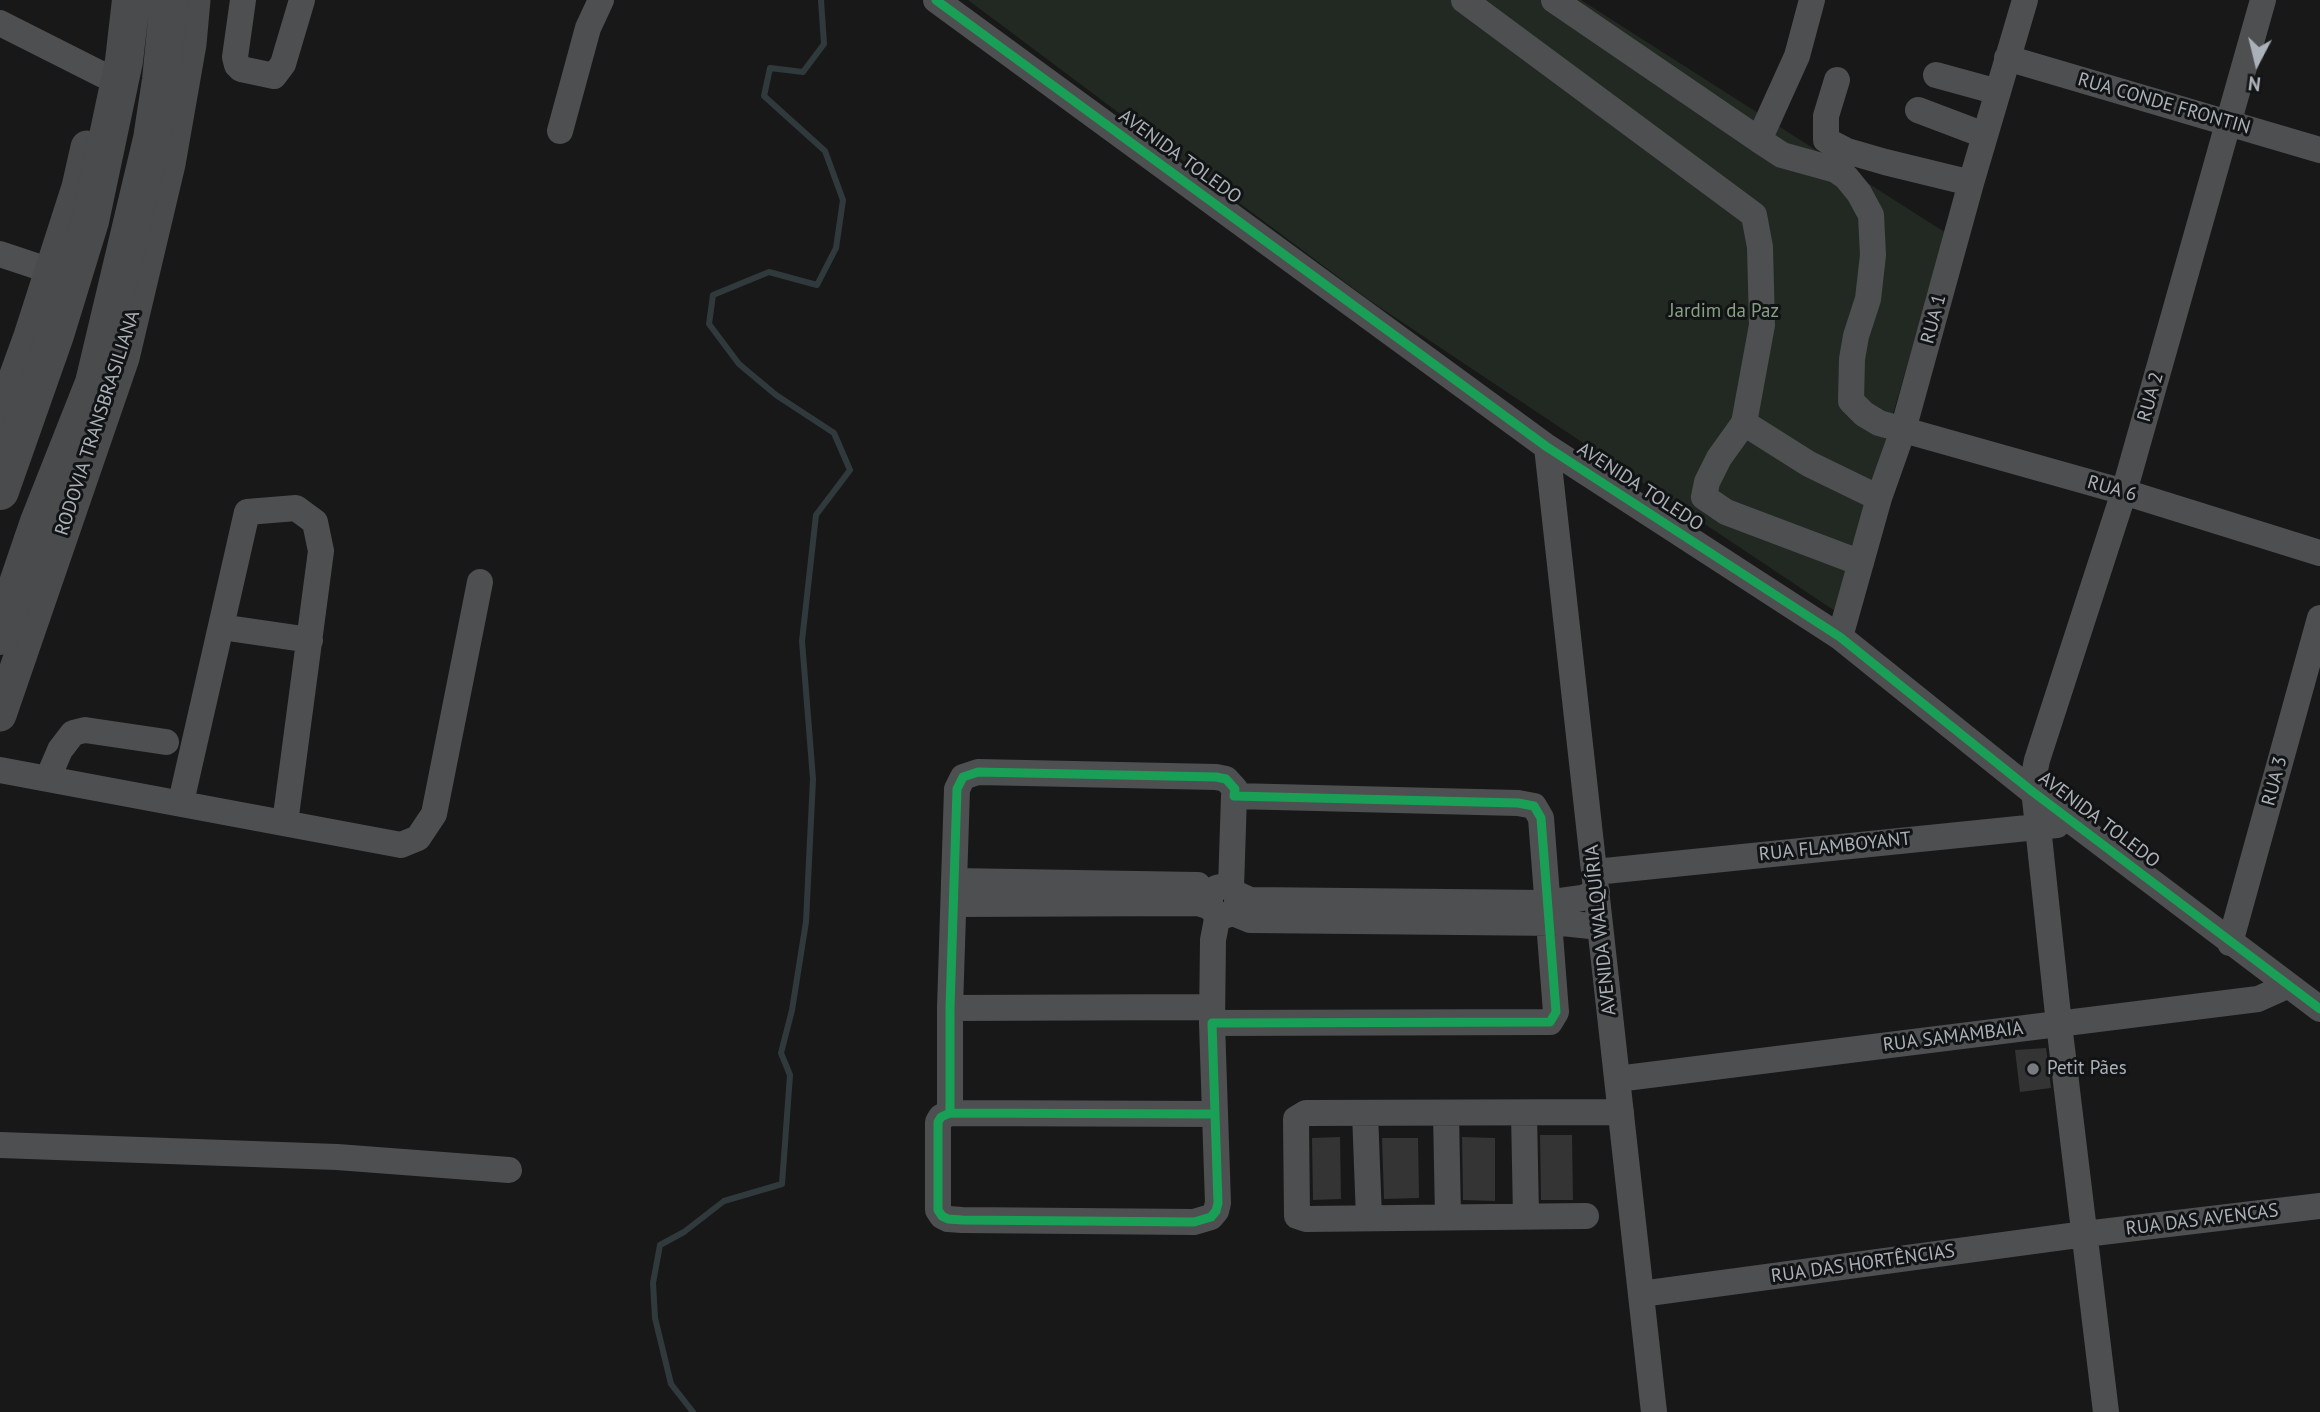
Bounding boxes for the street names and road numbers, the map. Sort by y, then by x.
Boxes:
street label: RUA CONDE FRONTIN [2075,68,2253,140]
street label: AVENIDA TOLEDO [1114,105,1246,209]
street label: RUA 1 [1916,292,1952,346]
street label: RODOVIA TRANSBRASILIANA [51,308,145,538]
street label: RUA 2 [2133,370,2169,424]
street label: AVENIDA TOLEDO [1573,438,1707,536]
street label: RUA 6 [2085,471,2139,507]
street label: RUA 3 [2257,754,2293,808]
street label: AVENIDA TOLEDO [2034,767,2164,873]
street label: RUA FLAMBOYANT [1758,828,1912,866]
street label: AVENIDA WALQUÍRIA [1581,844,1621,1016]
street label: RUA SAMAMBAIA [1882,1017,2024,1057]
street label: RUA DAS AVENCAS [2124,1199,2280,1241]
street label: RUA DAS HORTÊNCIAS [1770,1240,1956,1288]

